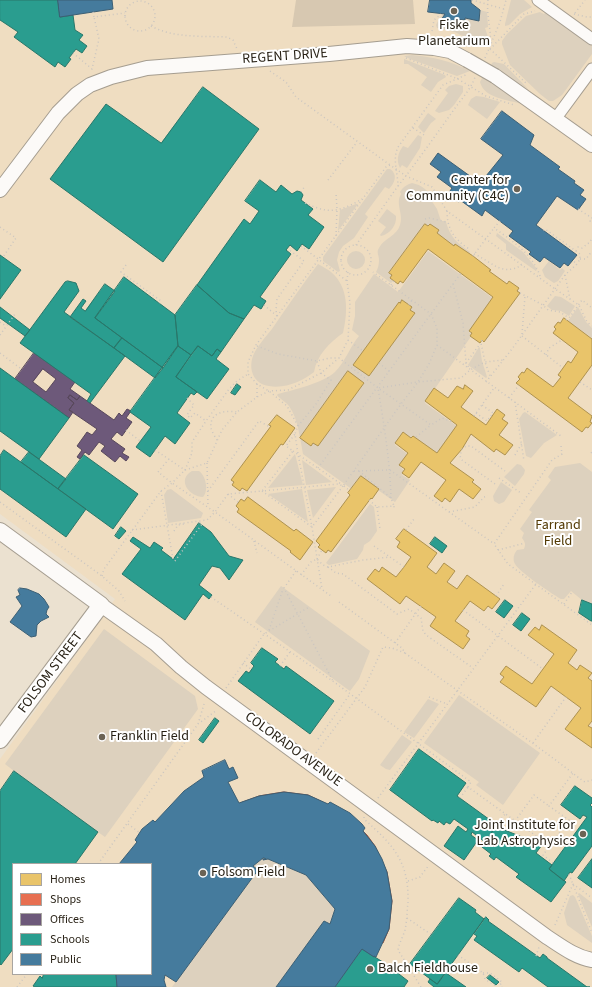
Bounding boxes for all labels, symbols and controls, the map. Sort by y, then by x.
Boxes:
marker: Fiske Planetarium [449,6,459,16]
place label: Fiske Planetarium [418,18,490,50]
street label: REGENT DRIVE [242,46,328,68]
place label: Center for Community (C4C) [406,173,509,206]
marker: Center for Community (C4C) [512,184,522,194]
park label: Farrand Field [535,518,581,550]
street label: FOLSOM STREET [15,629,87,717]
street label: COLORADO AVENUE [241,709,345,791]
place label: Franklin Field [110,729,189,745]
marker: Franklin Field [97,732,107,742]
place label: Joint Institute for Lab Astrophysics [474,818,575,850]
marker: Joint Institute for Lab Astrophysics [578,829,588,839]
legend [12,863,152,975]
place label: Folsom Field [211,865,285,881]
marker: Folsom Field [198,868,208,878]
text: Homes [50,871,85,888]
text: Shops [50,891,81,908]
text: Offices [50,911,84,928]
text: Schools [50,931,90,948]
text: Public [50,951,81,968]
place label: Balch Fieldhouse [378,961,478,977]
marker: Balch Fieldhouse [365,964,375,974]

